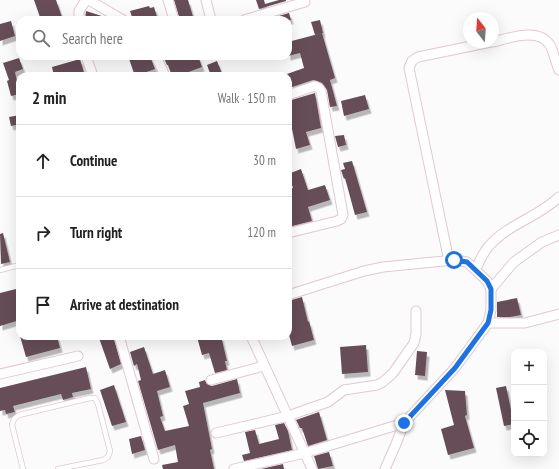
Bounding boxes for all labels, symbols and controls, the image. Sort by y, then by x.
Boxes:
north arrow [463,12,499,48]
search box [16,16,292,60]
icon: search [30,27,52,49]
text: Search here [62,29,123,48]
text: 2 min [32,87,66,109]
text: Walk · 150 m [218,90,276,107]
icon: ahead [32,150,54,172]
text: Continue [70,151,117,170]
text: 30 m [253,152,276,169]
icon: right [32,222,54,244]
text: Turn right [70,223,122,242]
text: 120 m [247,224,276,241]
route start [445,251,463,269]
icon: arrive [32,294,54,316]
text: Arrive at destination [70,295,179,314]
map controls [511,349,547,457]
button: + [511,349,547,385]
button: − [511,385,547,421]
route end [395,414,413,432]
button: locate [511,421,547,457]

